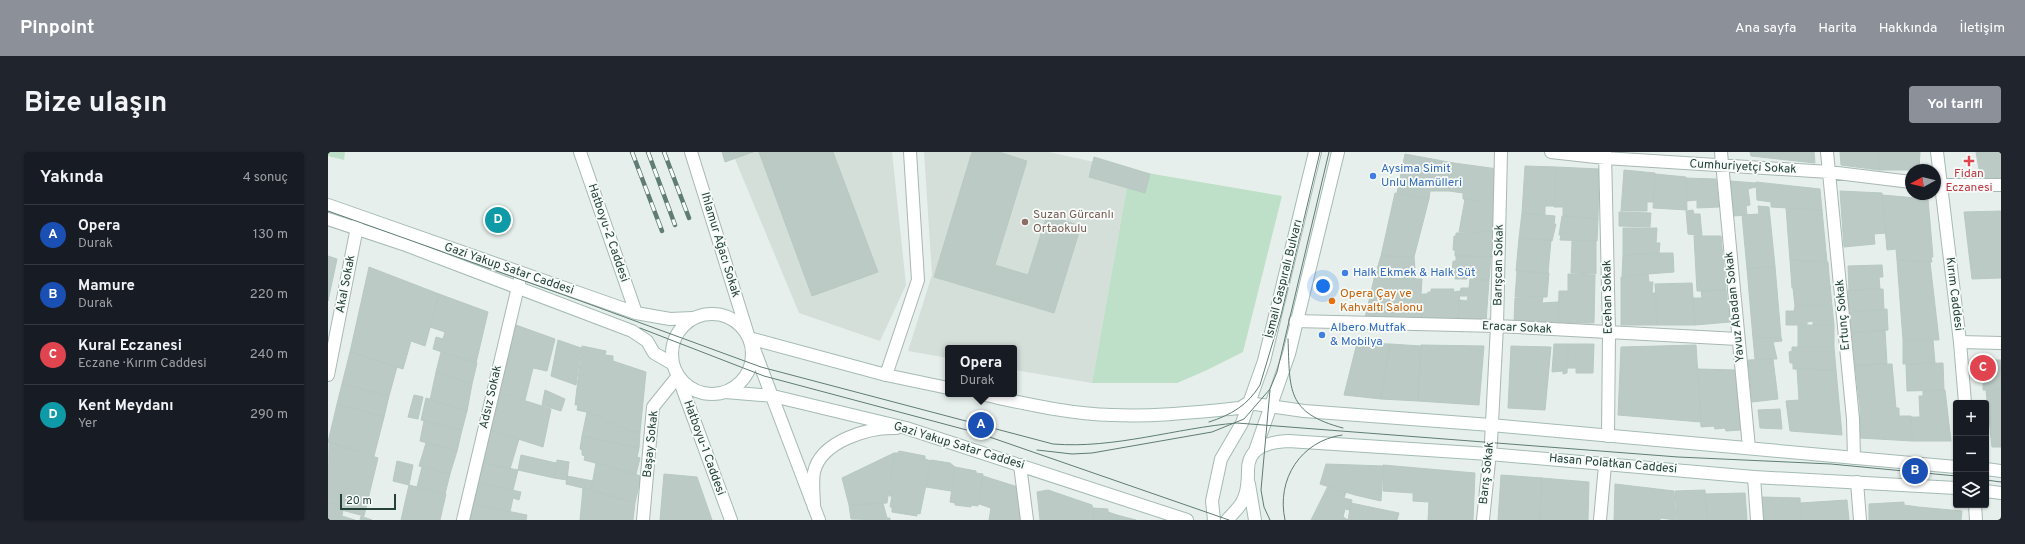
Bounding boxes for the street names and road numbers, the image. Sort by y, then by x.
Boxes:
street label: Cumhuriyetçi Sokak [1689,156,1797,178]
street label: Hatboyu-2 Caddesi [584,182,632,284]
street label: Ihlamur Ağacı Sokak [696,190,744,300]
street label: İsmail Gaspıralı Bulvarı [1261,218,1307,340]
street label: Barışcan Sokak [1490,224,1508,306]
street label: Gazi Yakup Satar Caddesi [442,239,576,299]
street label: Yavuz Abadan Sokak [1721,251,1749,363]
street label: Akal Sokak [333,254,359,314]
street label: Kırım Caddesi [1942,256,1966,332]
street label: Ecehan Sokak [1599,260,1617,334]
street label: Ertunç Sokak [1832,279,1854,351]
street label: Eracar Sokak [1481,318,1553,338]
street label: Adsız Sokak [476,364,506,430]
street label: Hatboyu-1 Caddesi [679,398,729,498]
street label: Başay Sokak [640,410,662,478]
street label: Gazi Yakup Satar Caddesi [892,418,1026,474]
street label: Barış Sokak [1476,441,1498,505]
street label: Hasan Polatkan Caddesi [1548,450,1678,478]

